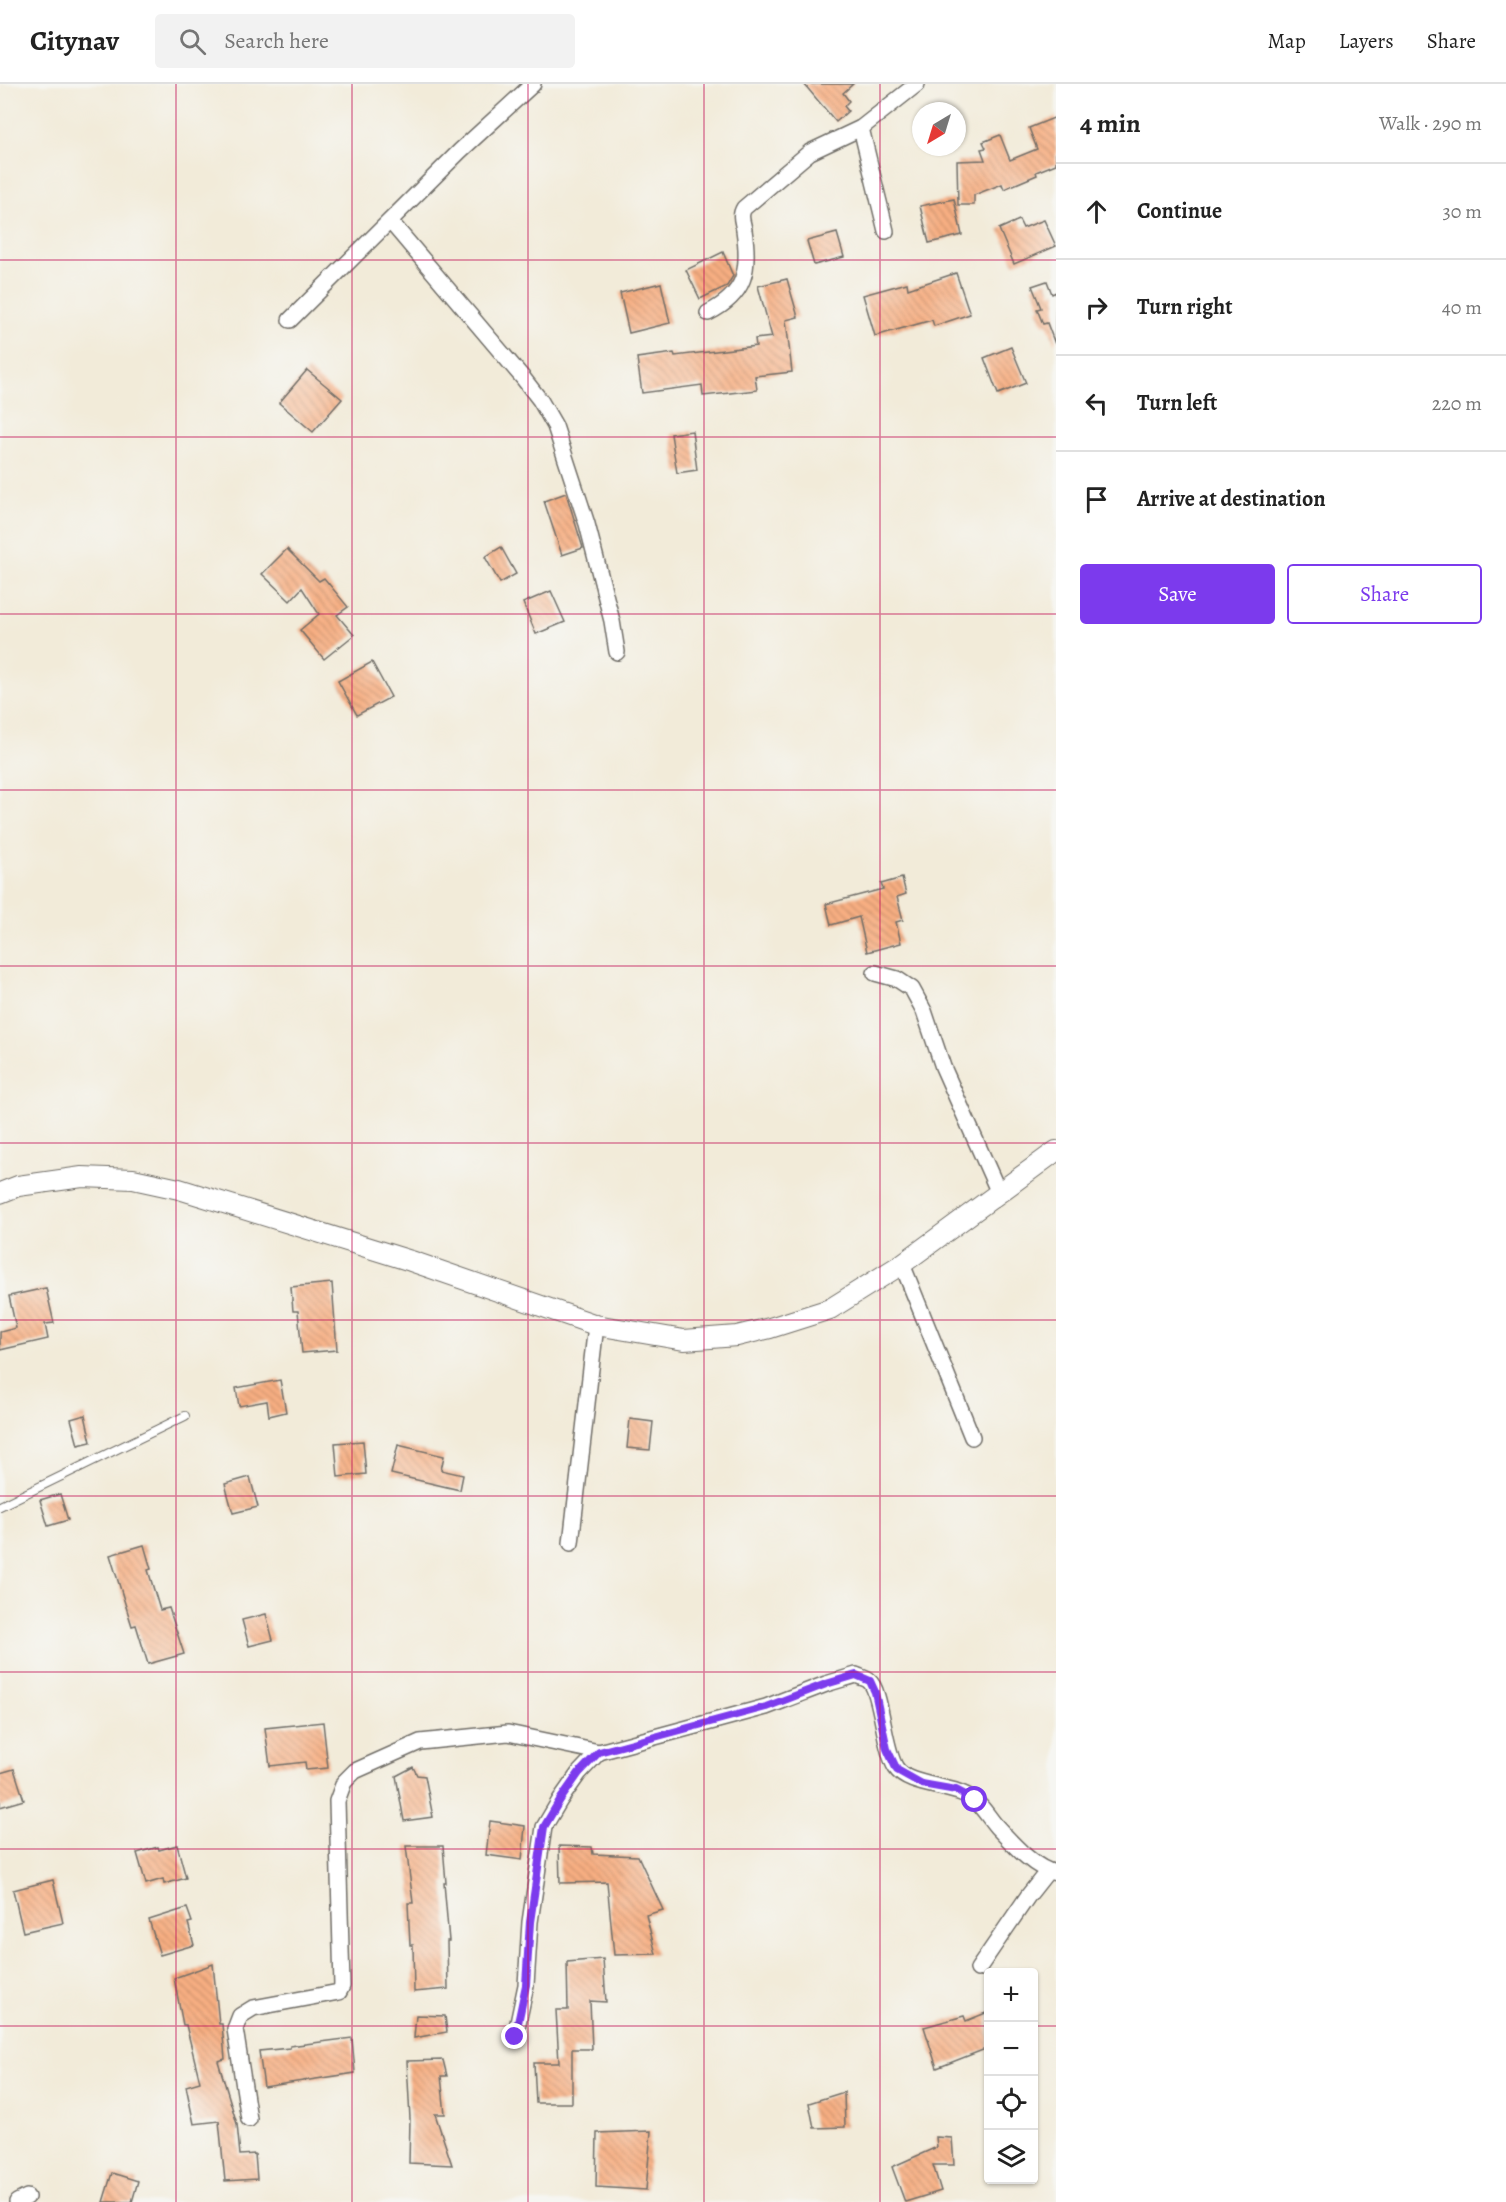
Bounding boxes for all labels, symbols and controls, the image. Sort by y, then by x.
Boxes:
search box [155,14,575,68]
text: Citynav [30,22,119,60]
icon: search [176,25,209,58]
text: Search here [224,26,329,56]
text: Map [1267,27,1306,55]
text: Layers [1339,27,1394,55]
text: Share [1427,27,1476,55]
north arrow [912,102,966,156]
text: 4 min [1080,106,1141,141]
text: Walk · 290 m [1379,110,1482,137]
icon: ahead [1080,195,1113,228]
text: Continue [1137,196,1222,226]
text: 30 m [1442,198,1482,225]
icon: right [1080,291,1113,324]
text: Turn right [1137,292,1233,322]
text: 40 m [1442,294,1482,321]
icon: left [1080,387,1113,420]
text: Turn left [1137,388,1217,418]
text: 220 m [1432,390,1482,417]
icon: arrive [1080,483,1113,516]
text: Arrive at destination [1137,484,1326,514]
button: Save [1080,564,1275,624]
button: Share [1287,564,1482,624]
route start [961,1786,987,1812]
map controls [984,1968,1038,2184]
button: + [984,1968,1038,2022]
button: − [984,2022,1038,2076]
route end [501,2023,527,2049]
button: locate [984,2076,1038,2130]
button: layers [984,2130,1038,2184]

